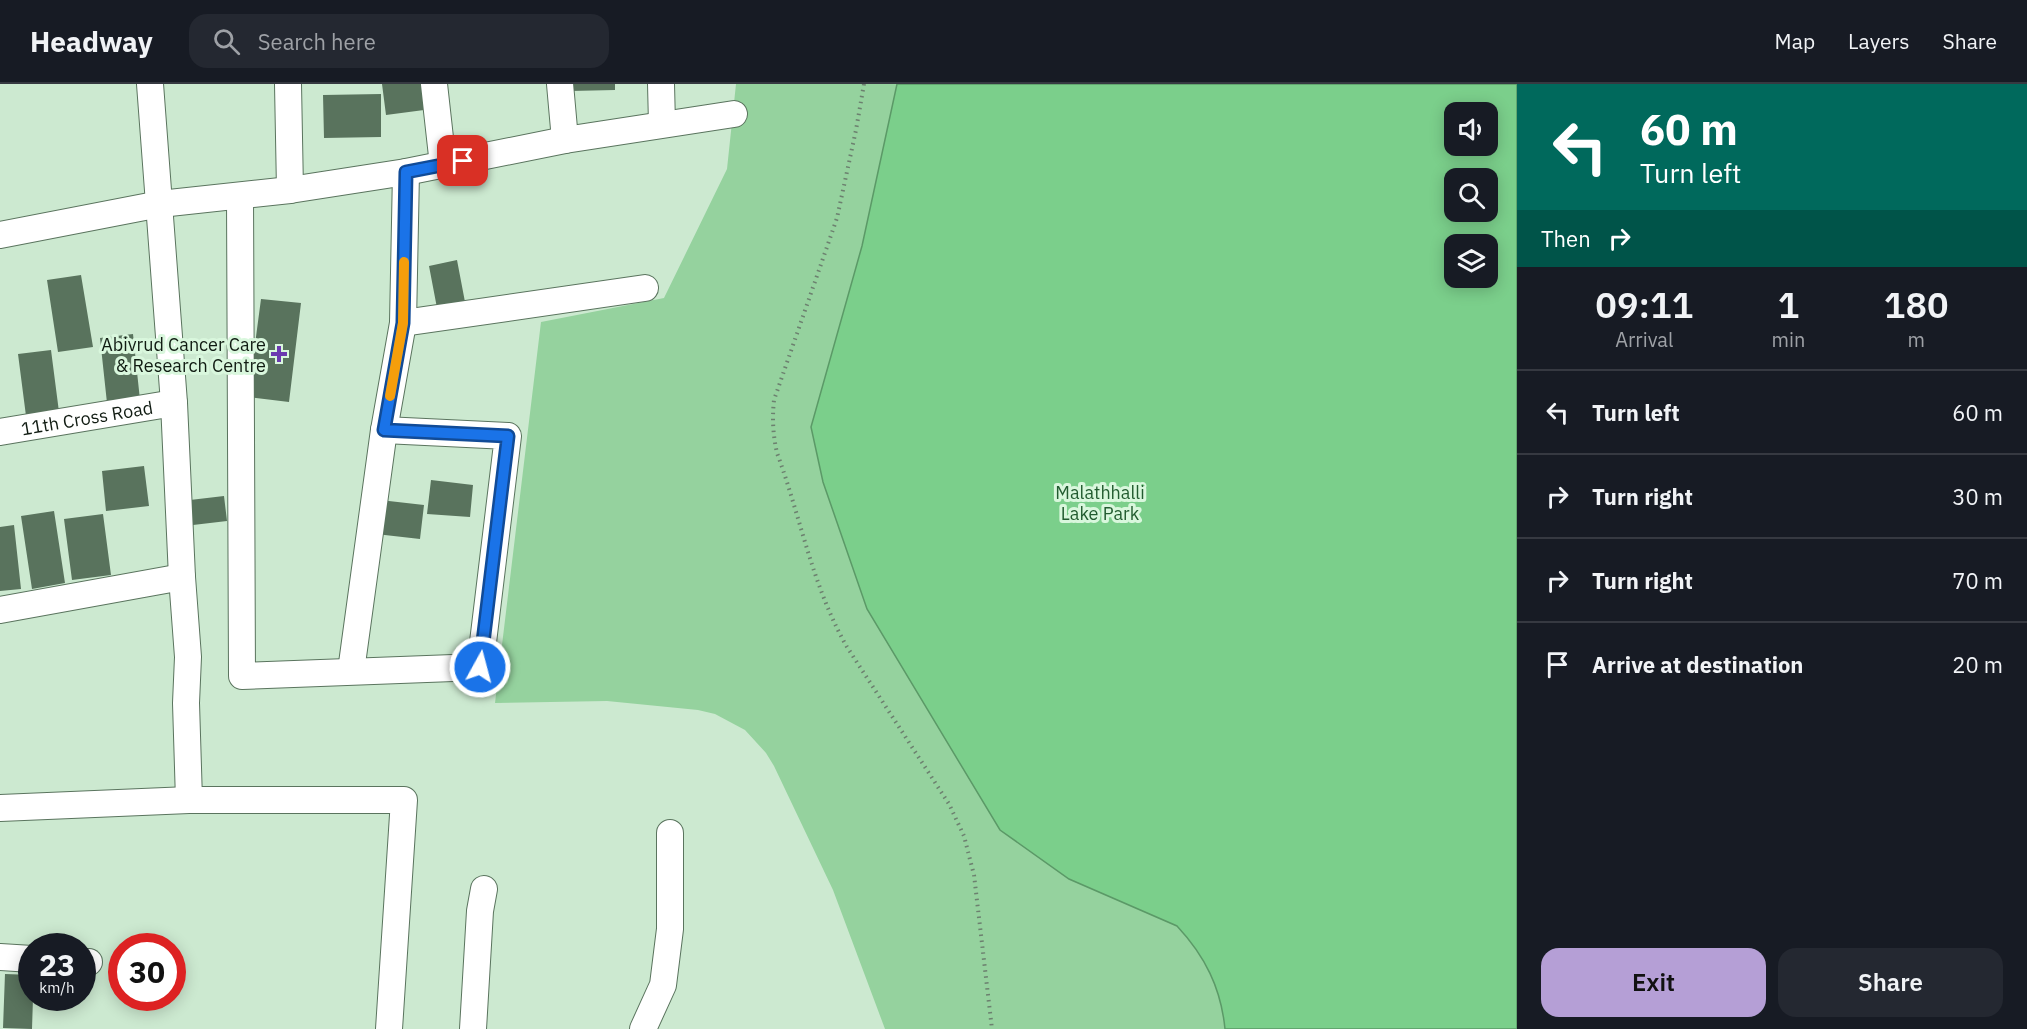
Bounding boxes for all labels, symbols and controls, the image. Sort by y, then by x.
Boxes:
search box [189,14,609,68]
text: Headway [30,23,153,60]
icon: search [210,25,243,58]
text: Search here [258,27,376,56]
text: Map [1775,27,1815,55]
text: Layers [1848,27,1910,55]
text: Share [1943,27,1997,55]
map controls [1444,102,1498,288]
button: sound [1444,102,1498,156]
text: 60 m [1640,102,1738,157]
icon: left [1541,108,1619,186]
pin [437,135,488,186]
icon: arrive [446,144,479,177]
text: Turn left [1640,155,1741,190]
button: search [1444,168,1498,222]
icon: right [1603,222,1636,255]
text: Then [1541,224,1591,253]
button: layers [1444,234,1498,288]
text: 09:11 [1595,281,1693,328]
text: 1 [1778,281,1799,328]
text: 180 [1884,281,1949,328]
text: Arrival [1615,326,1673,353]
text: min [1772,326,1805,353]
text: m [1907,326,1925,353]
place label: Abivrud Cancer Care & Research Centre [101,333,266,377]
marker: Abivrud Cancer Care & Research Centre [270,345,288,363]
street label: 11th Cross Road [19,395,154,440]
icon: left [1541,396,1574,429]
text: Turn left [1592,398,1680,427]
text: 60 m [1952,398,2003,427]
icon: right [1541,480,1574,513]
park label: Malathhalli Lake Park [1055,481,1145,525]
text: Turn right [1592,482,1693,511]
text: 30 m [1952,482,2003,511]
icon: right [1541,564,1574,597]
text: Turn right [1592,566,1693,595]
text: 70 m [1952,566,2003,595]
position arrow [448,635,512,699]
icon: arrive [1541,648,1574,681]
text: Arrive at destination [1592,650,1803,679]
text: 20 m [1952,650,2003,679]
speed limit sign: 30 [108,933,186,1011]
text: 23 [39,945,75,984]
button: Exit [1541,948,1766,1017]
button: Share [1778,948,2003,1017]
text: km/h [39,978,75,997]

